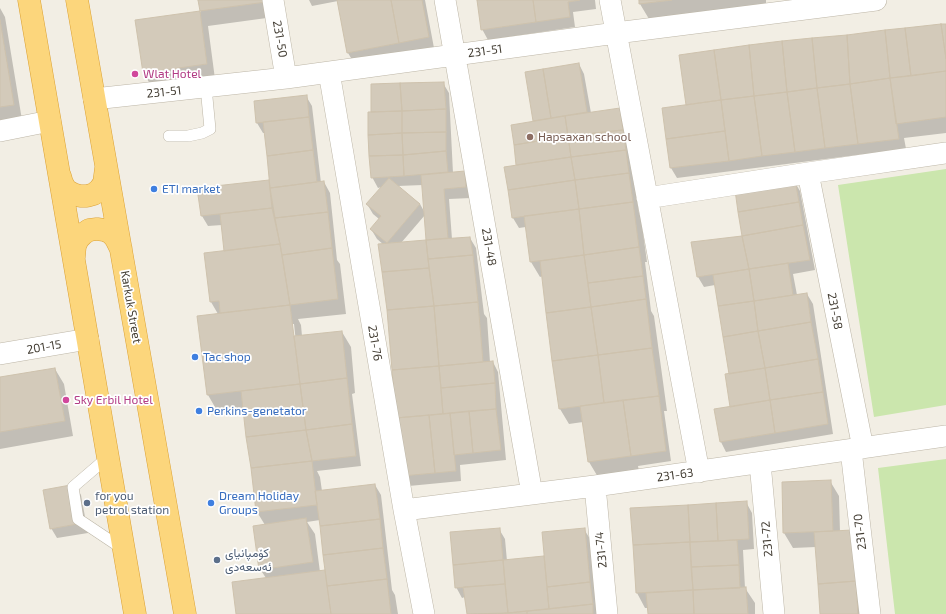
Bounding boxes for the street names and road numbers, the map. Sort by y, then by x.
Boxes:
street label: 231-50 [270,19,290,59]
street label: 231-51 [467,41,503,61]
street label: 231-51 [146,83,182,101]
street label: 231-48 [479,227,499,267]
street label: Karkuk Street [118,270,144,344]
street label: 231-58 [824,291,846,331]
street label: 231-76 [365,324,385,362]
street label: 201-15 [26,337,62,357]
street label: 231-63 [656,465,694,485]
street label: 231-70 [851,513,869,551]
street label: 231-72 [758,520,776,558]
street label: 231-74 [592,531,610,569]

